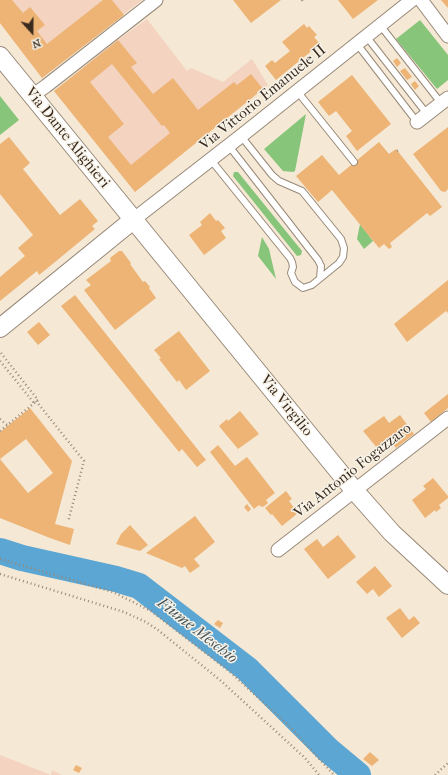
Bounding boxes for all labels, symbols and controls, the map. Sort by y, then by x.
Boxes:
north arrow [12,12,52,52]
text: N [30,36,43,51]
street label: Via Vittorio Emanuele II [196,41,330,155]
street label: Via Dante Alighieri [21,84,113,192]
street label: Via Virgilio [256,372,316,440]
street label: Via Antonio Fogazzaro [291,420,415,522]
water label: Fiume Meschio [153,594,241,668]

